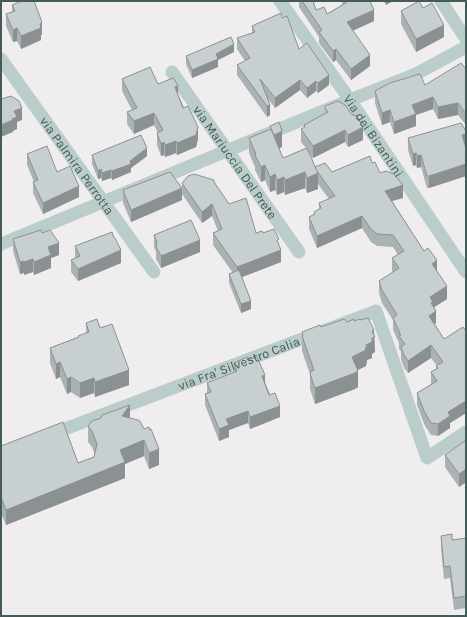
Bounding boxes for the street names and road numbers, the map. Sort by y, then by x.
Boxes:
street label: Via dei Bizantini [341,91,407,180]
street label: via Mariuccia Del Prete [190,102,281,222]
street label: via Palmira Perrotta [37,113,118,217]
street label: via Fra' Silvestro Calia [176,333,302,393]

